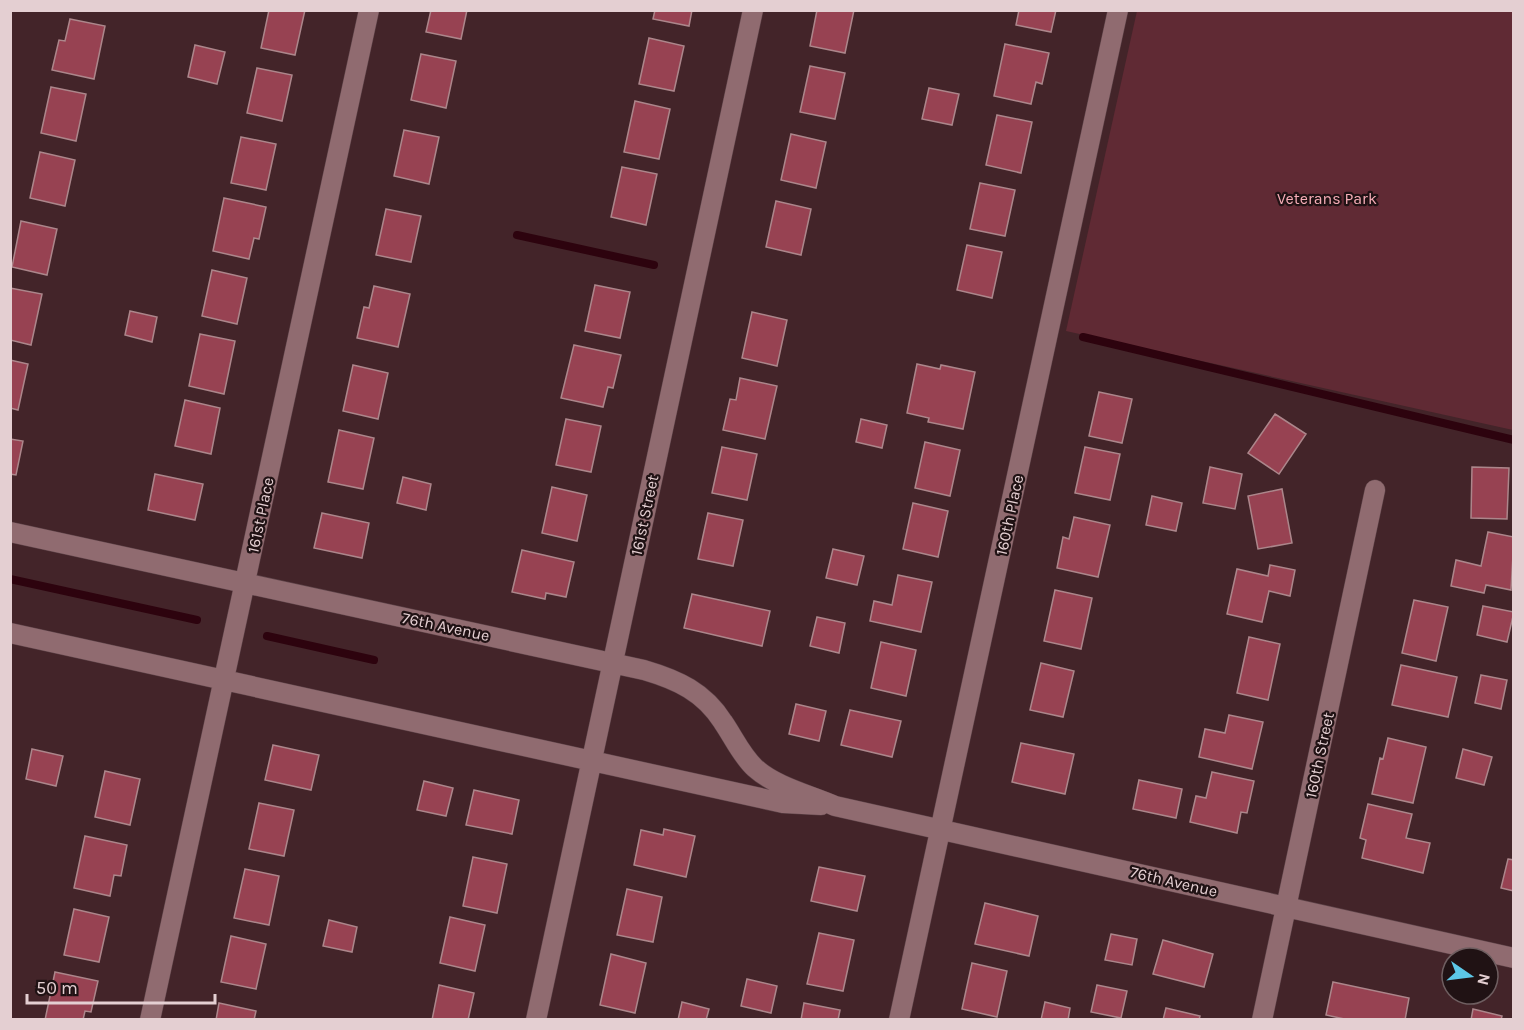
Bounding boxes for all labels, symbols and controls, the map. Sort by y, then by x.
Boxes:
park label: Veterans Park [1277,189,1377,208]
street label: 161st Street [627,473,662,557]
street label: 160th Place [992,473,1027,557]
street label: 161st Place [243,476,278,555]
street label: 76th Avenue [400,608,491,645]
street label: 160th Street [1301,710,1338,800]
street label: 76th Avenue [1128,862,1219,901]
north arrow [1440,946,1500,1006]
scale bar [27,967,214,1005]
text: N [1473,972,1495,987]
text: 50 m [36,977,78,999]

